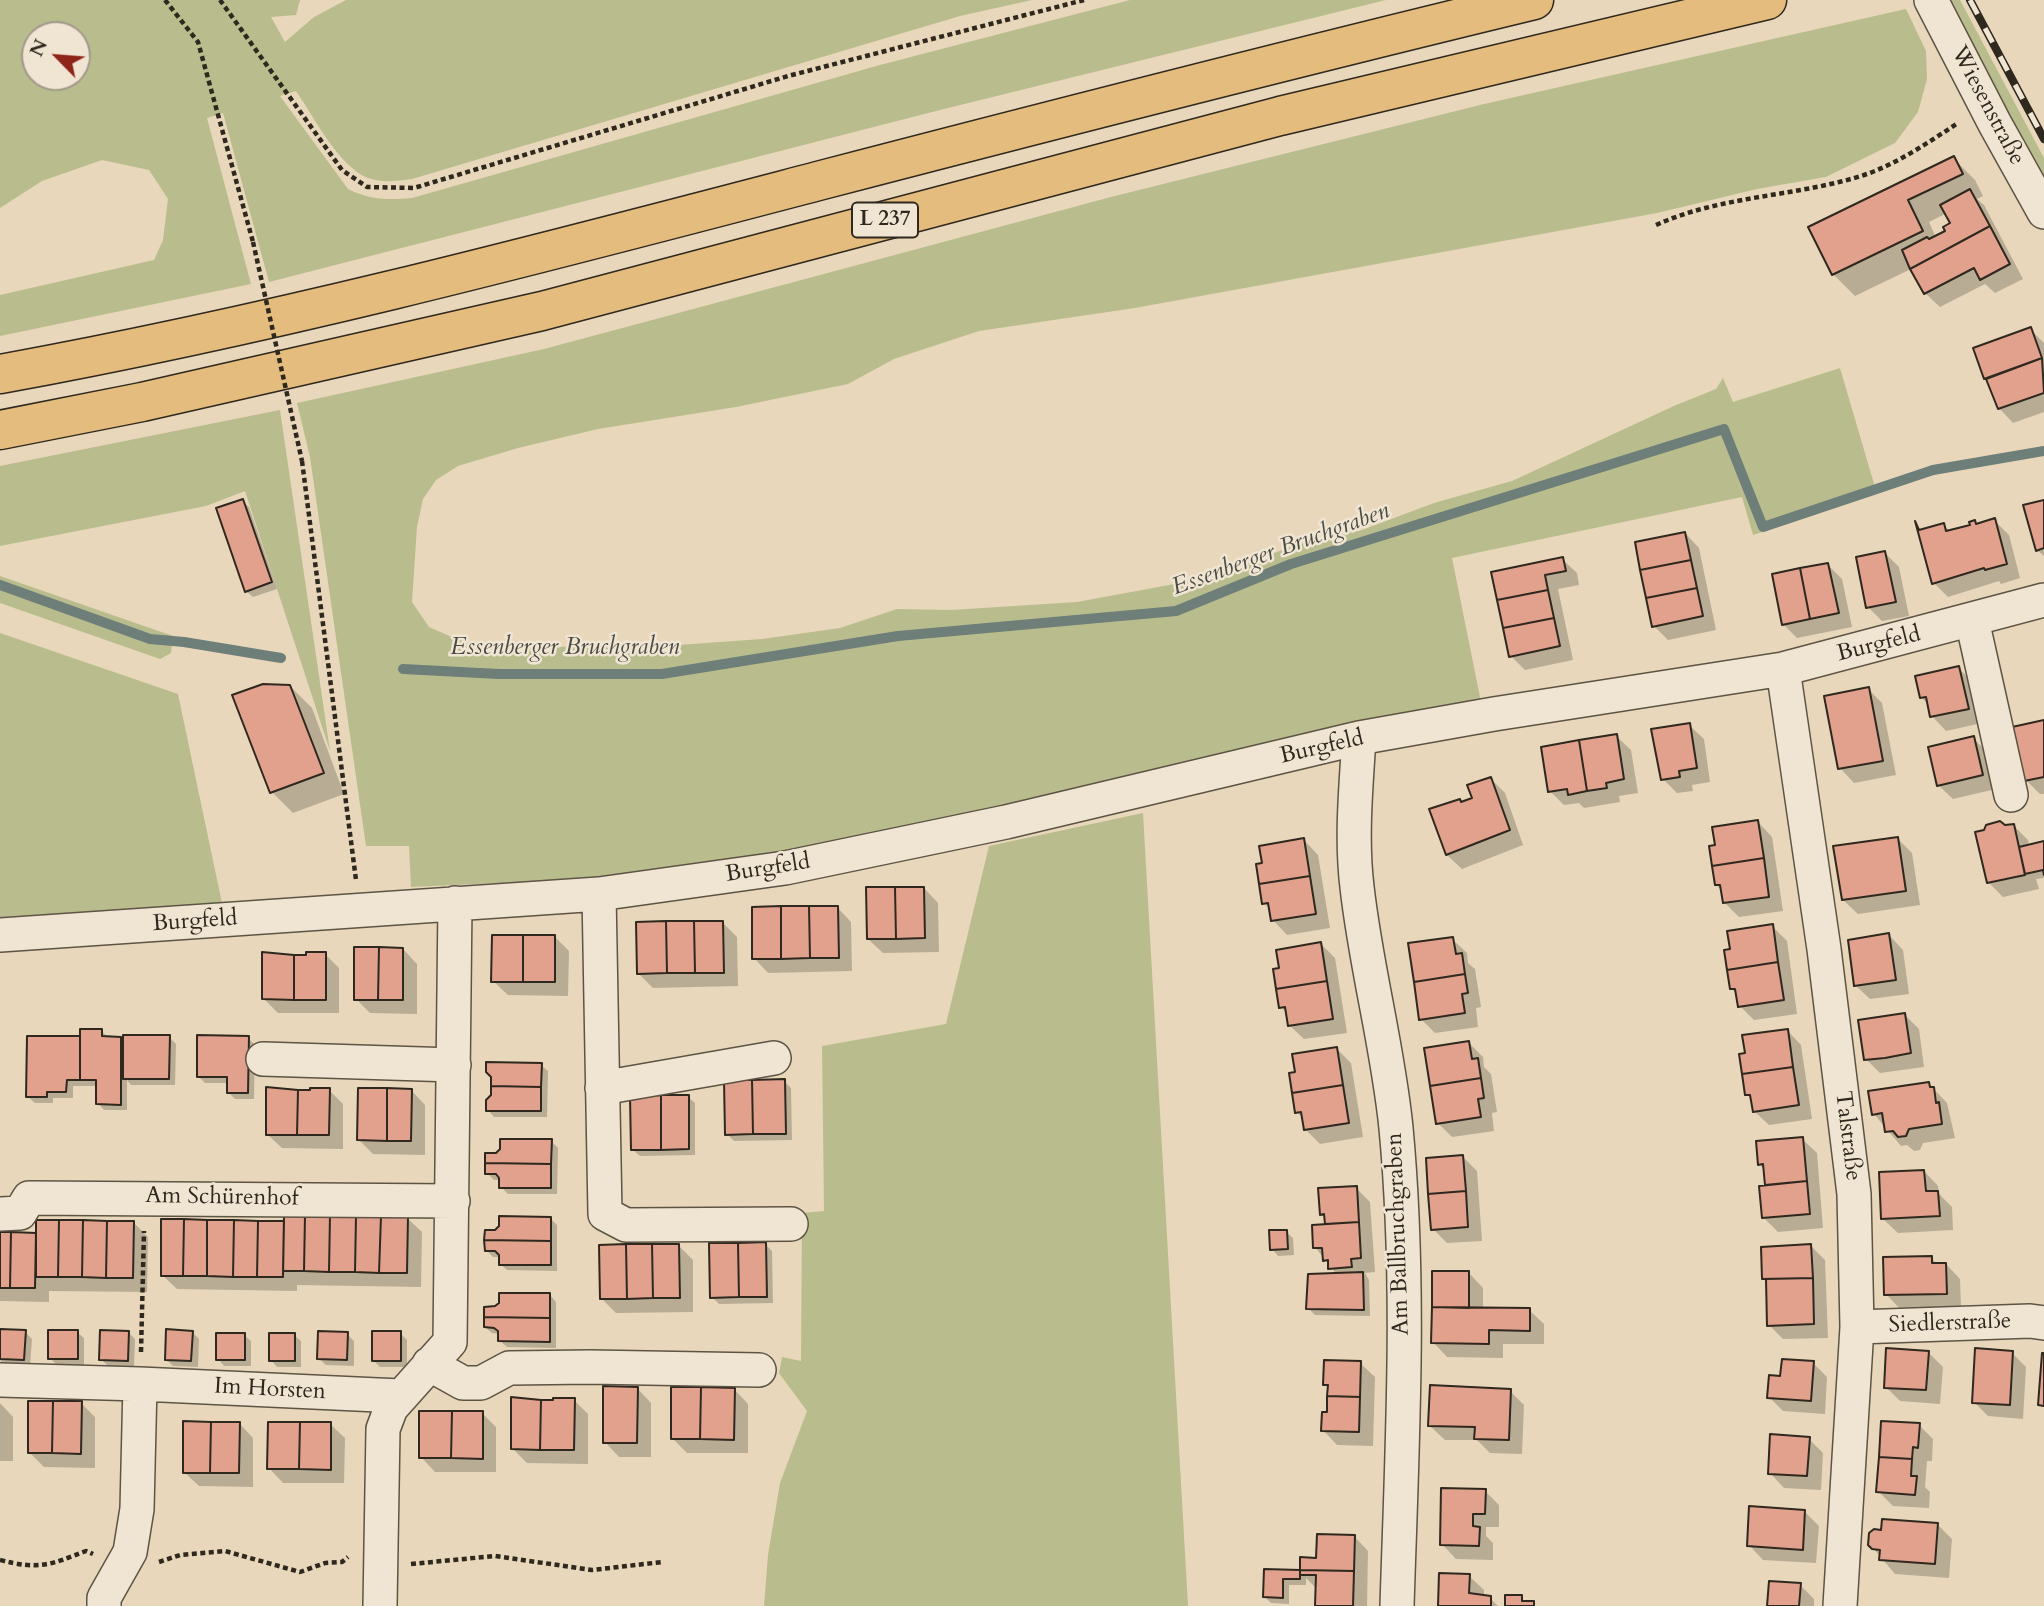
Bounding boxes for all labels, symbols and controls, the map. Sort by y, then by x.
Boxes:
north arrow [21,21,91,91]
text: N [24,35,54,61]
street label: Wiesenstraße [1944,42,2030,170]
road number: L 237 [852,202,918,238]
water label: Essenberger Bruchgraben [1168,497,1394,603]
street label: Burgfeld [1834,621,1924,669]
water label: Essenberger Bruchgraben [450,634,680,662]
street label: Burgfeld [1277,725,1367,771]
street label: Burgfeld [724,849,812,889]
street label: Burgfeld [152,905,238,939]
street label: Talstraße [1828,1090,1866,1182]
street label: Am Ballbruchgraben [1382,1132,1416,1336]
street label: Am Schürenhof [145,1183,299,1213]
street label: Siedlerstraße [1888,1308,2012,1340]
street label: Im Horsten [213,1373,327,1407]

